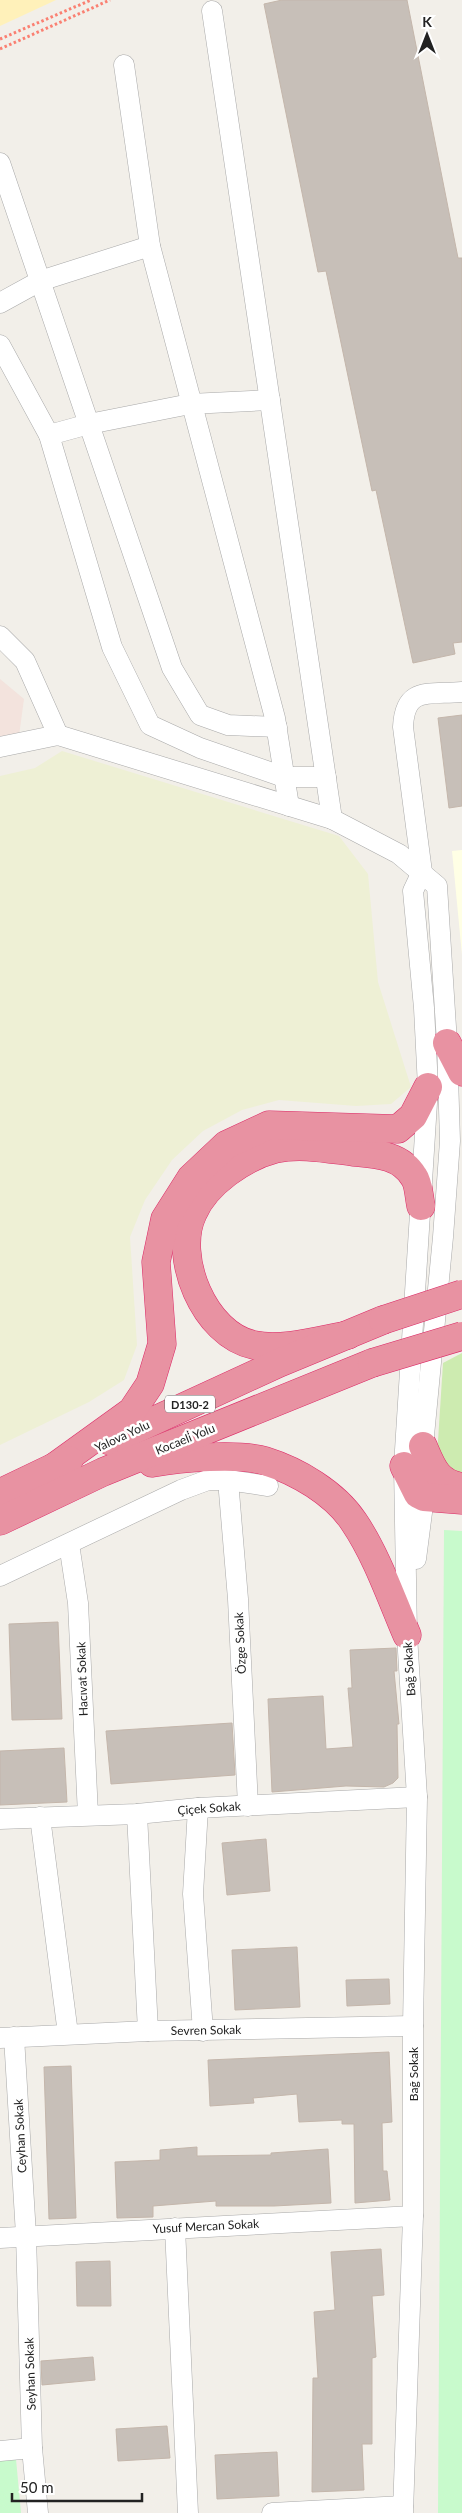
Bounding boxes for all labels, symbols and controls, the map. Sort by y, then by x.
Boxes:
north arrow [402,10,452,60]
text: K [422,13,432,30]
road number: D130-2 [165,1396,215,1412]
street label: Yalova Yolu [92,1417,152,1455]
street label: Kocaeli̇ Yolu [153,1420,217,1458]
street label: Özge Sokak [231,1611,249,1674]
street label: Bağ Sokak [400,1640,418,1697]
street label: Hacıvat Sokak [73,1641,91,1716]
street label: Çiçek Sokak [177,1798,242,1818]
street label: Sevren Sokak [171,2022,242,2038]
street label: Bağ Sokak [406,2046,421,2101]
street label: Ceyhan Sokak [11,2098,29,2173]
street label: Yusuf Mercan Sokak [152,2216,260,2236]
street label: Seyhan Sokak [21,2337,39,2411]
scale bar [12,2470,142,2502]
text: 50 m [20,2478,54,2496]

